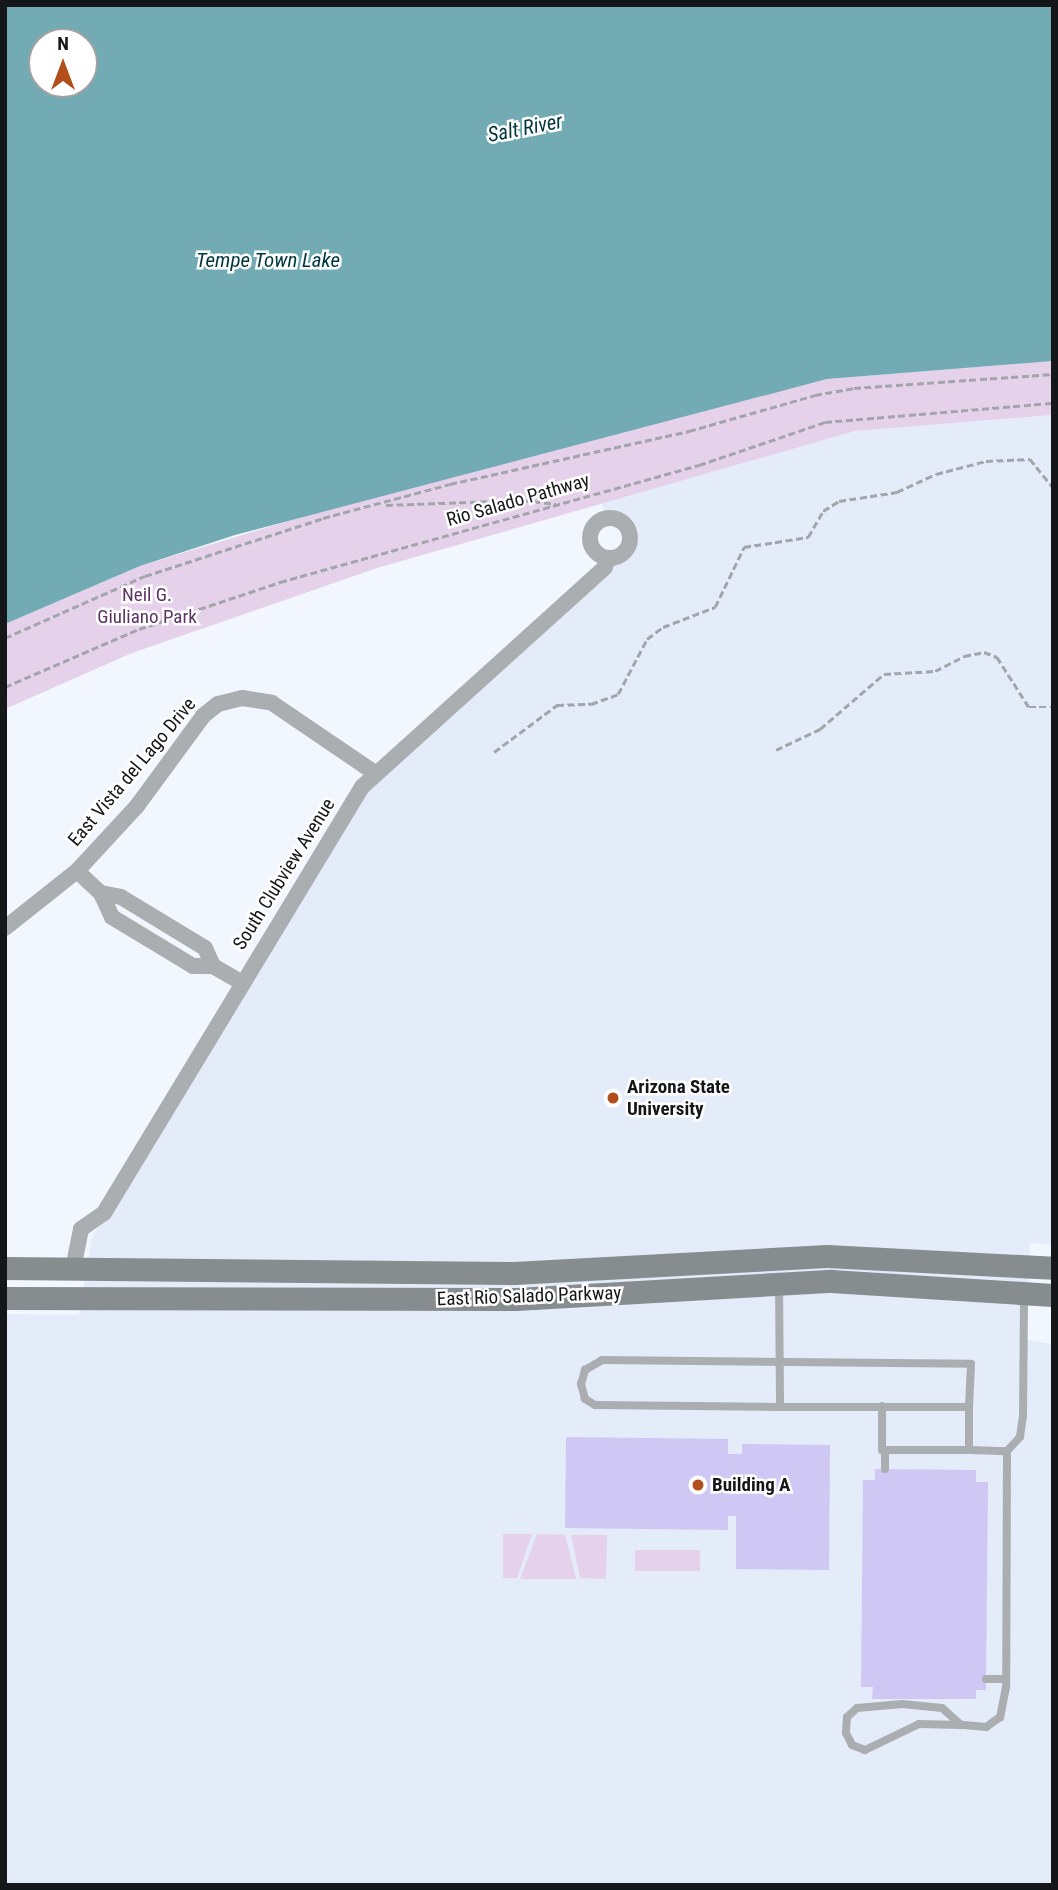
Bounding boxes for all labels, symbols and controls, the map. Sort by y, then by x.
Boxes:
north arrow [28,28,98,98]
text: N [57,32,69,55]
water label: Salt River [485,108,565,148]
water label: Tempe Town Lake [196,247,340,273]
street label: Rio Salado Pathway [444,469,592,531]
park label: Neil G. Giuliano Park [97,584,197,628]
street label: East Vista del Lago Drive [63,693,201,851]
street label: South Clubview Avenue [228,794,340,954]
place label: Arizona State University [627,1076,730,1120]
marker: Arizona State University [605,1090,621,1106]
street label: East Rio Salado Parkway [436,1281,622,1311]
place label: Building A [712,1474,790,1496]
marker: Building A [690,1477,706,1493]

